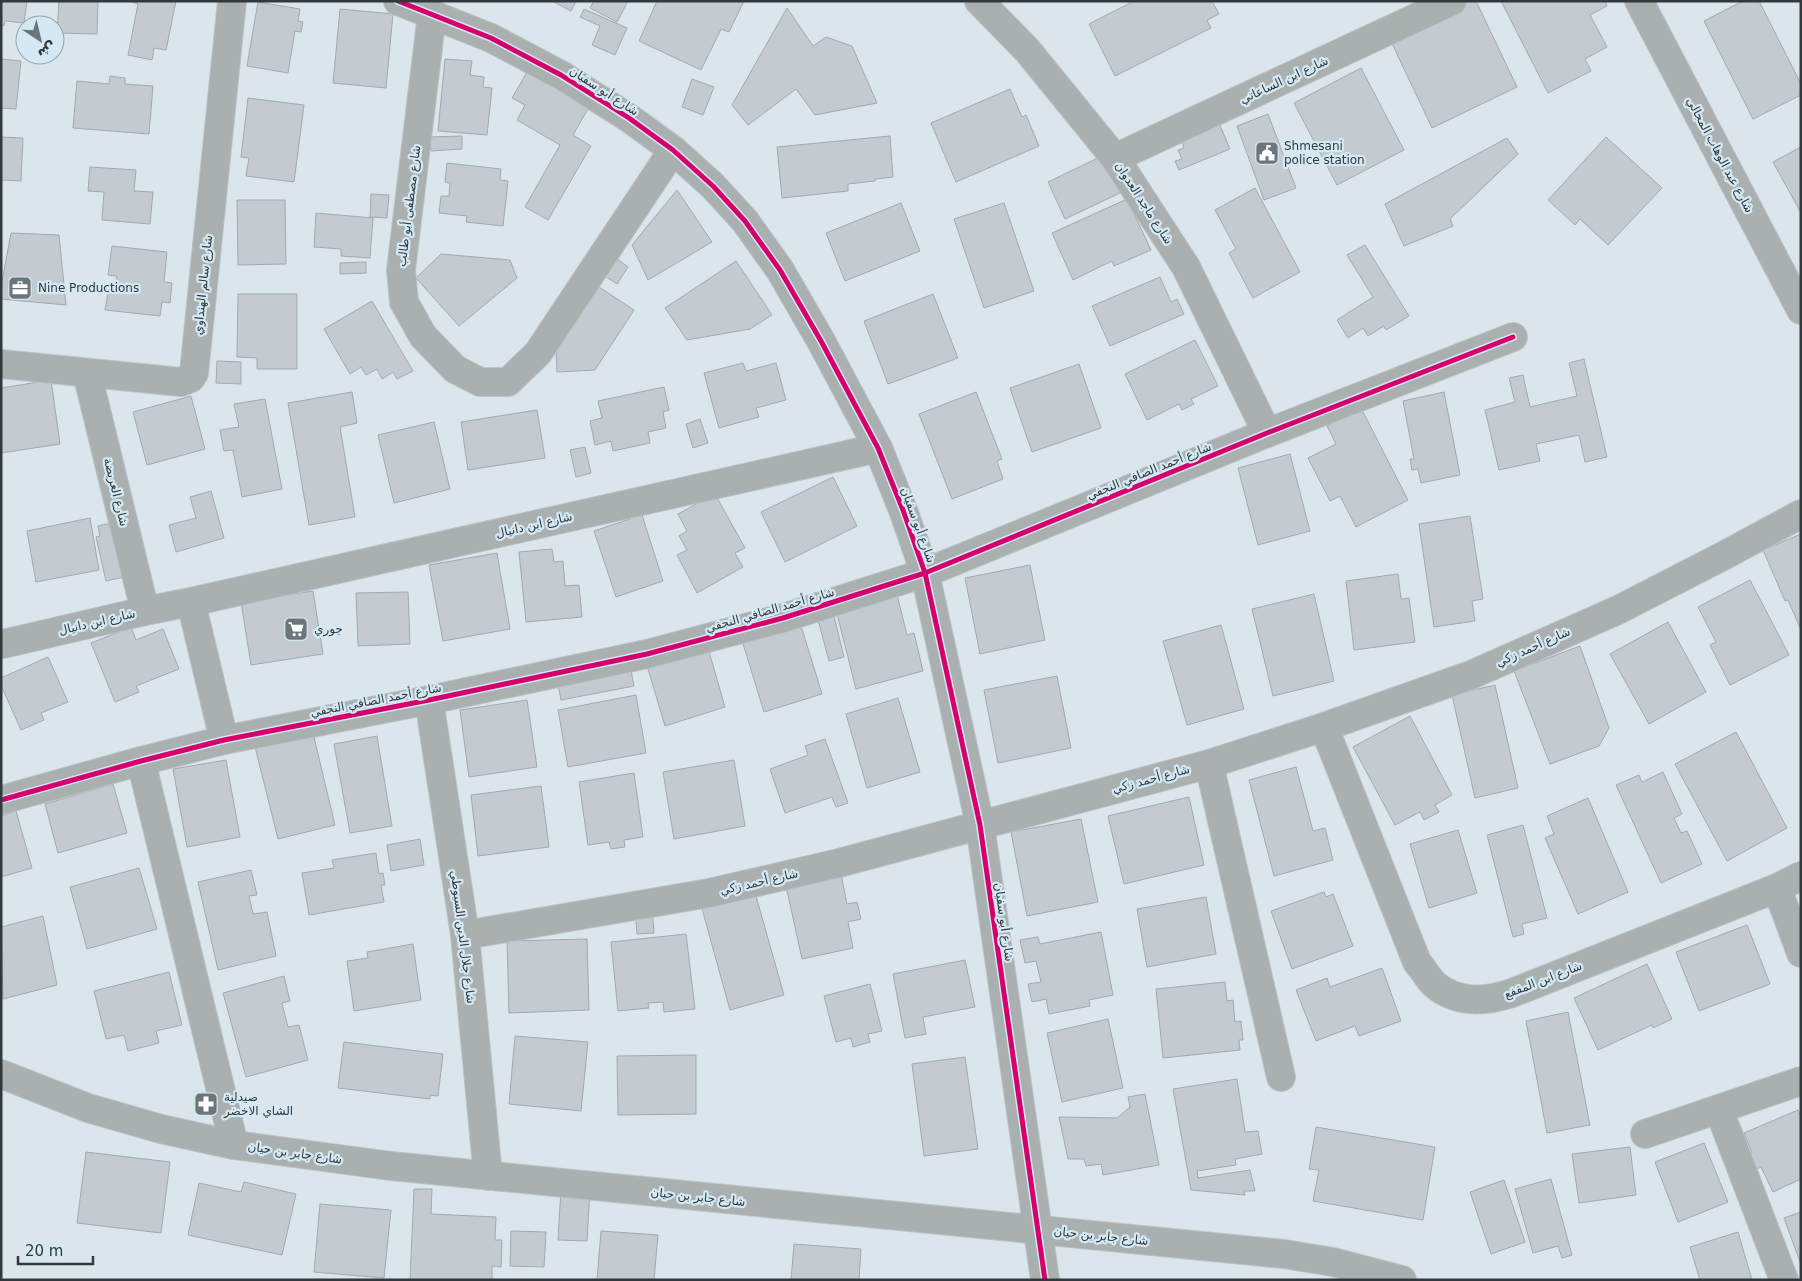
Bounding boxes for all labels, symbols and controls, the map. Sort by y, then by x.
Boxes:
north arrow [15,15,65,65]
text: ش [35,39,60,63]
street label: شارع ابن الساعاتي [1238,53,1331,107]
street label: شارع أبو سفيان [566,63,642,119]
street label: شارع عبد الوهاب المجالي [1683,95,1756,216]
place label: Shmesani police station [1284,139,1365,167]
public building icon: Shmesani police station [1254,140,1280,166]
street label: شارع مصطفى أبو طالب [394,144,424,268]
street label: شارع ماجد العدوان [1111,159,1176,247]
street label: شارع سالم الهنداوي [191,234,216,336]
office icon: Nine Productions [7,275,33,301]
place label: Nine Productions [38,281,139,295]
street label: شارع أحمد الصافي النجفي [1084,439,1214,503]
street label: شارع العريضة [100,456,131,528]
street label: شارع أبو سفيان [897,485,939,565]
street label: شارع ابن دانيال [494,509,574,542]
street label: شارع أحمد الصافي النجفي [704,584,836,636]
street label: شارع ابن دانيال [57,606,137,639]
supermarket icon: جوري [283,616,309,642]
place label: جوري [314,622,343,637]
street label: شارع أحمد زكي [1493,623,1573,671]
street label: شارع أحمد الصافي النجفي [309,679,443,721]
street label: شارع أحمد زكي [1110,761,1192,797]
street label: شارع أحمد زكي [718,865,800,899]
street label: شارع جلال الدين السيوطي [447,870,478,1005]
street label: شارع أبو سفيان [991,882,1017,962]
street label: شارع ابن المقفع [1502,959,1584,1002]
place label: صيدلية الشاي الاخضر [223,1090,293,1119]
pharmacy icon: صيدلية الشاي الاخضر [193,1091,219,1117]
street label: شارع جابر بن حيان [247,1139,343,1168]
street label: شارع جابر بن حيان [650,1185,746,1210]
street label: شارع جابر بن حيان [1053,1224,1149,1249]
scale bar [18,1234,92,1266]
text: 20 m [25,1242,63,1260]

